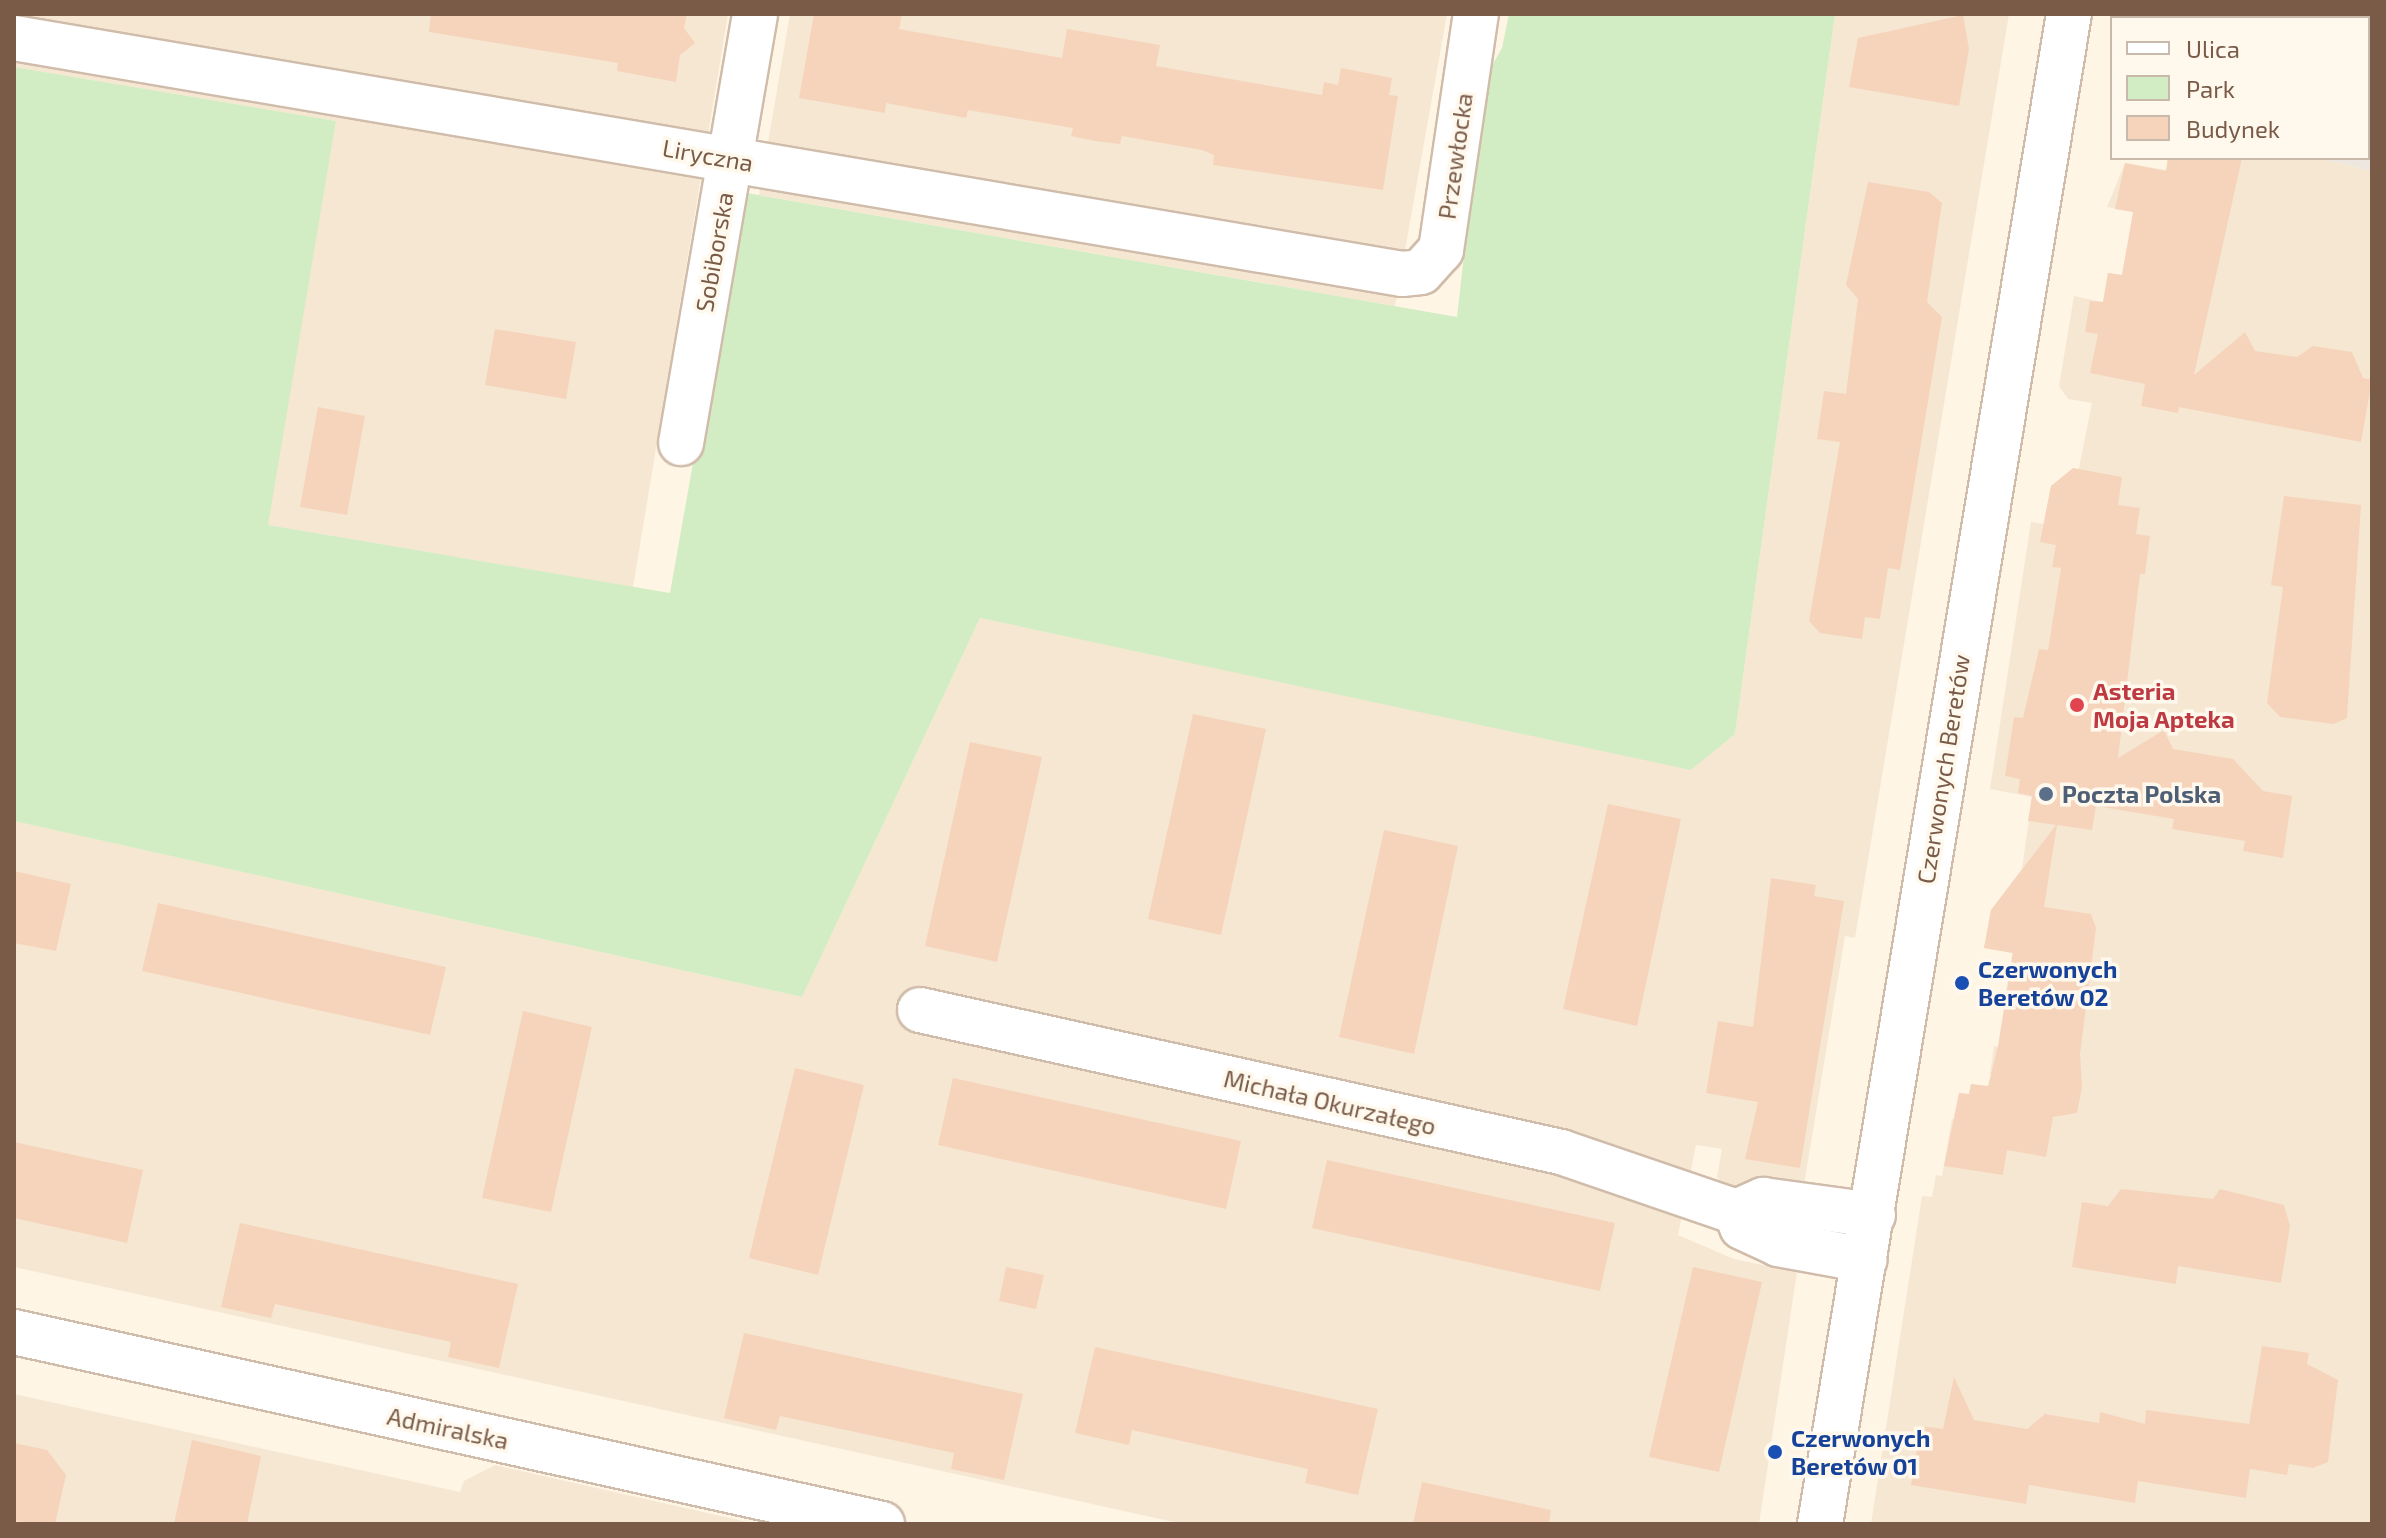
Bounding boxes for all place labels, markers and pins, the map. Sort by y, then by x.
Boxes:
place label: Asteria Moja Apteka [2093,677,2235,733]
marker: Asteria Moja Apteka [2068,696,2086,714]
place label: Poczta Polska [2062,780,2221,808]
marker: Poczta Polska [2037,785,2055,803]
place label: Czerwonych Beretów 02 [1978,955,2117,1011]
marker: Czerwonych Beretów 02 [1953,974,1971,992]
place label: Czerwonych Beretów 01 [1791,1424,1930,1480]
marker: Czerwonych Beretów 01 [1766,1443,1784,1461]

